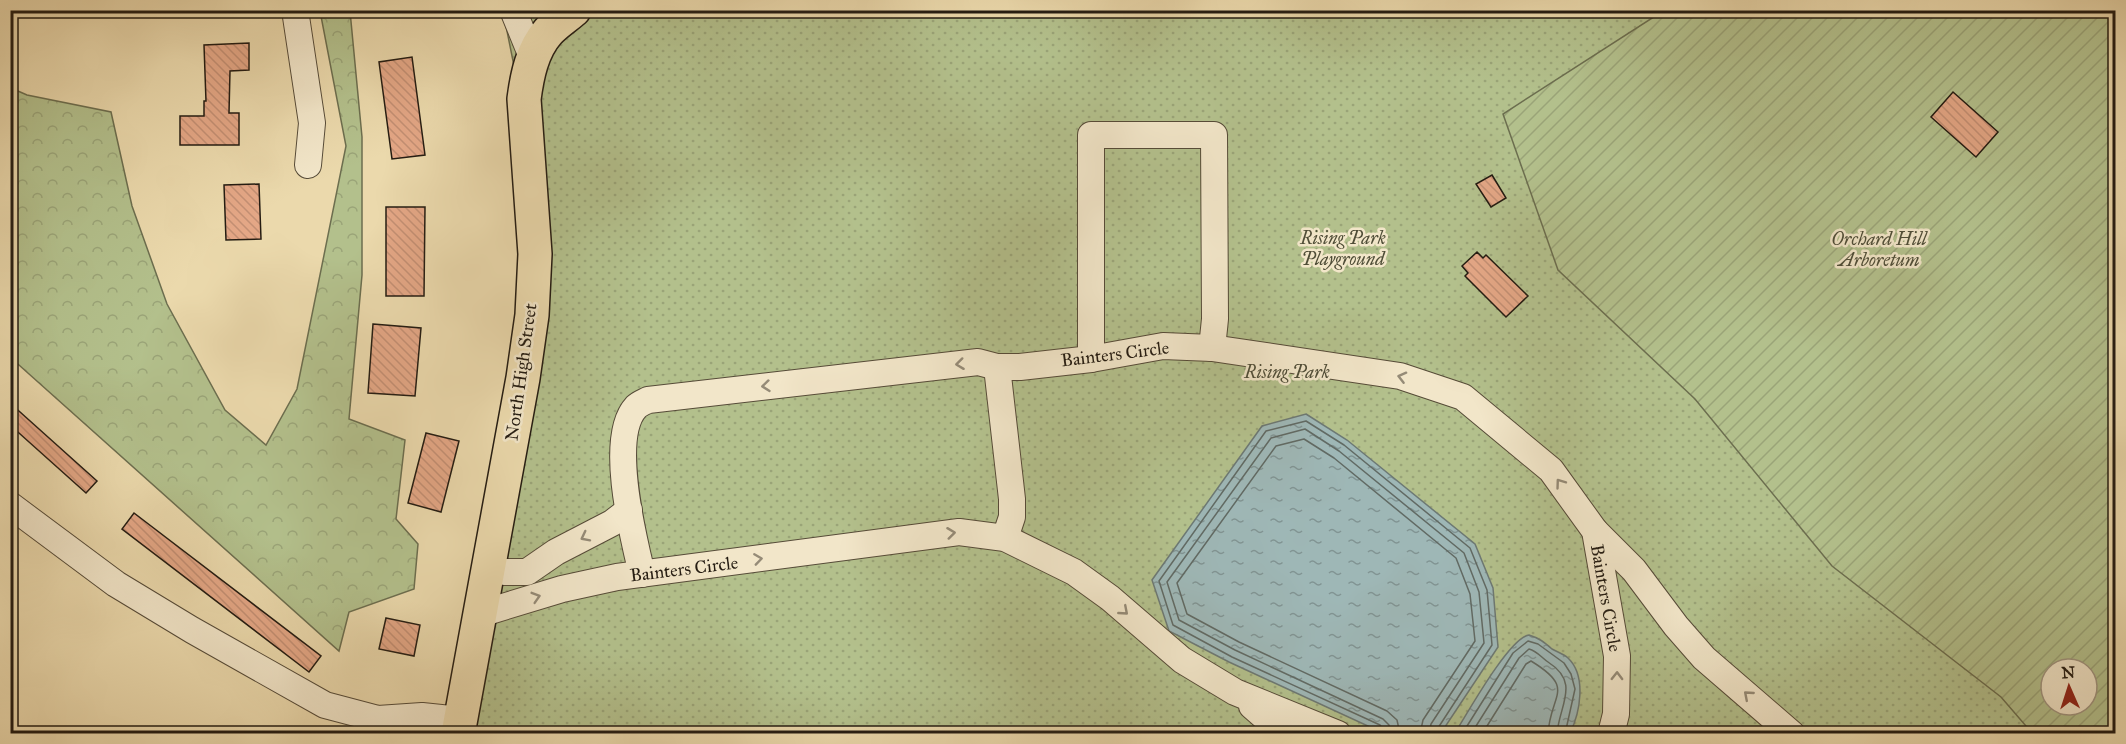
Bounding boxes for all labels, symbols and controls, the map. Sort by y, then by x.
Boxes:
park label: Rising Park Playground [1299,227,1386,270]
park label: Orchard Hill Arboretum [1831,228,1929,271]
street label: North High Street [500,301,543,442]
street label: Bainters Circle [1060,336,1170,372]
one-way arrow [955,358,964,370]
park label: Rising Park [1243,361,1330,383]
one-way arrow [1397,372,1407,385]
one-way arrow [761,380,770,392]
one-way arrow [1557,479,1568,490]
one-way arrow [946,528,956,540]
one-way arrow [581,530,592,541]
street label: Bainters Circle [1586,542,1626,654]
street label: Bainters Circle [629,551,739,587]
one-way arrow [753,554,762,566]
one-way arrow [530,592,541,604]
one-way arrow [1117,604,1128,615]
north arrow [2039,657,2099,717]
text: N [2061,663,2076,682]
one-way arrow [1610,671,1623,680]
one-way arrow [1744,692,1755,703]

